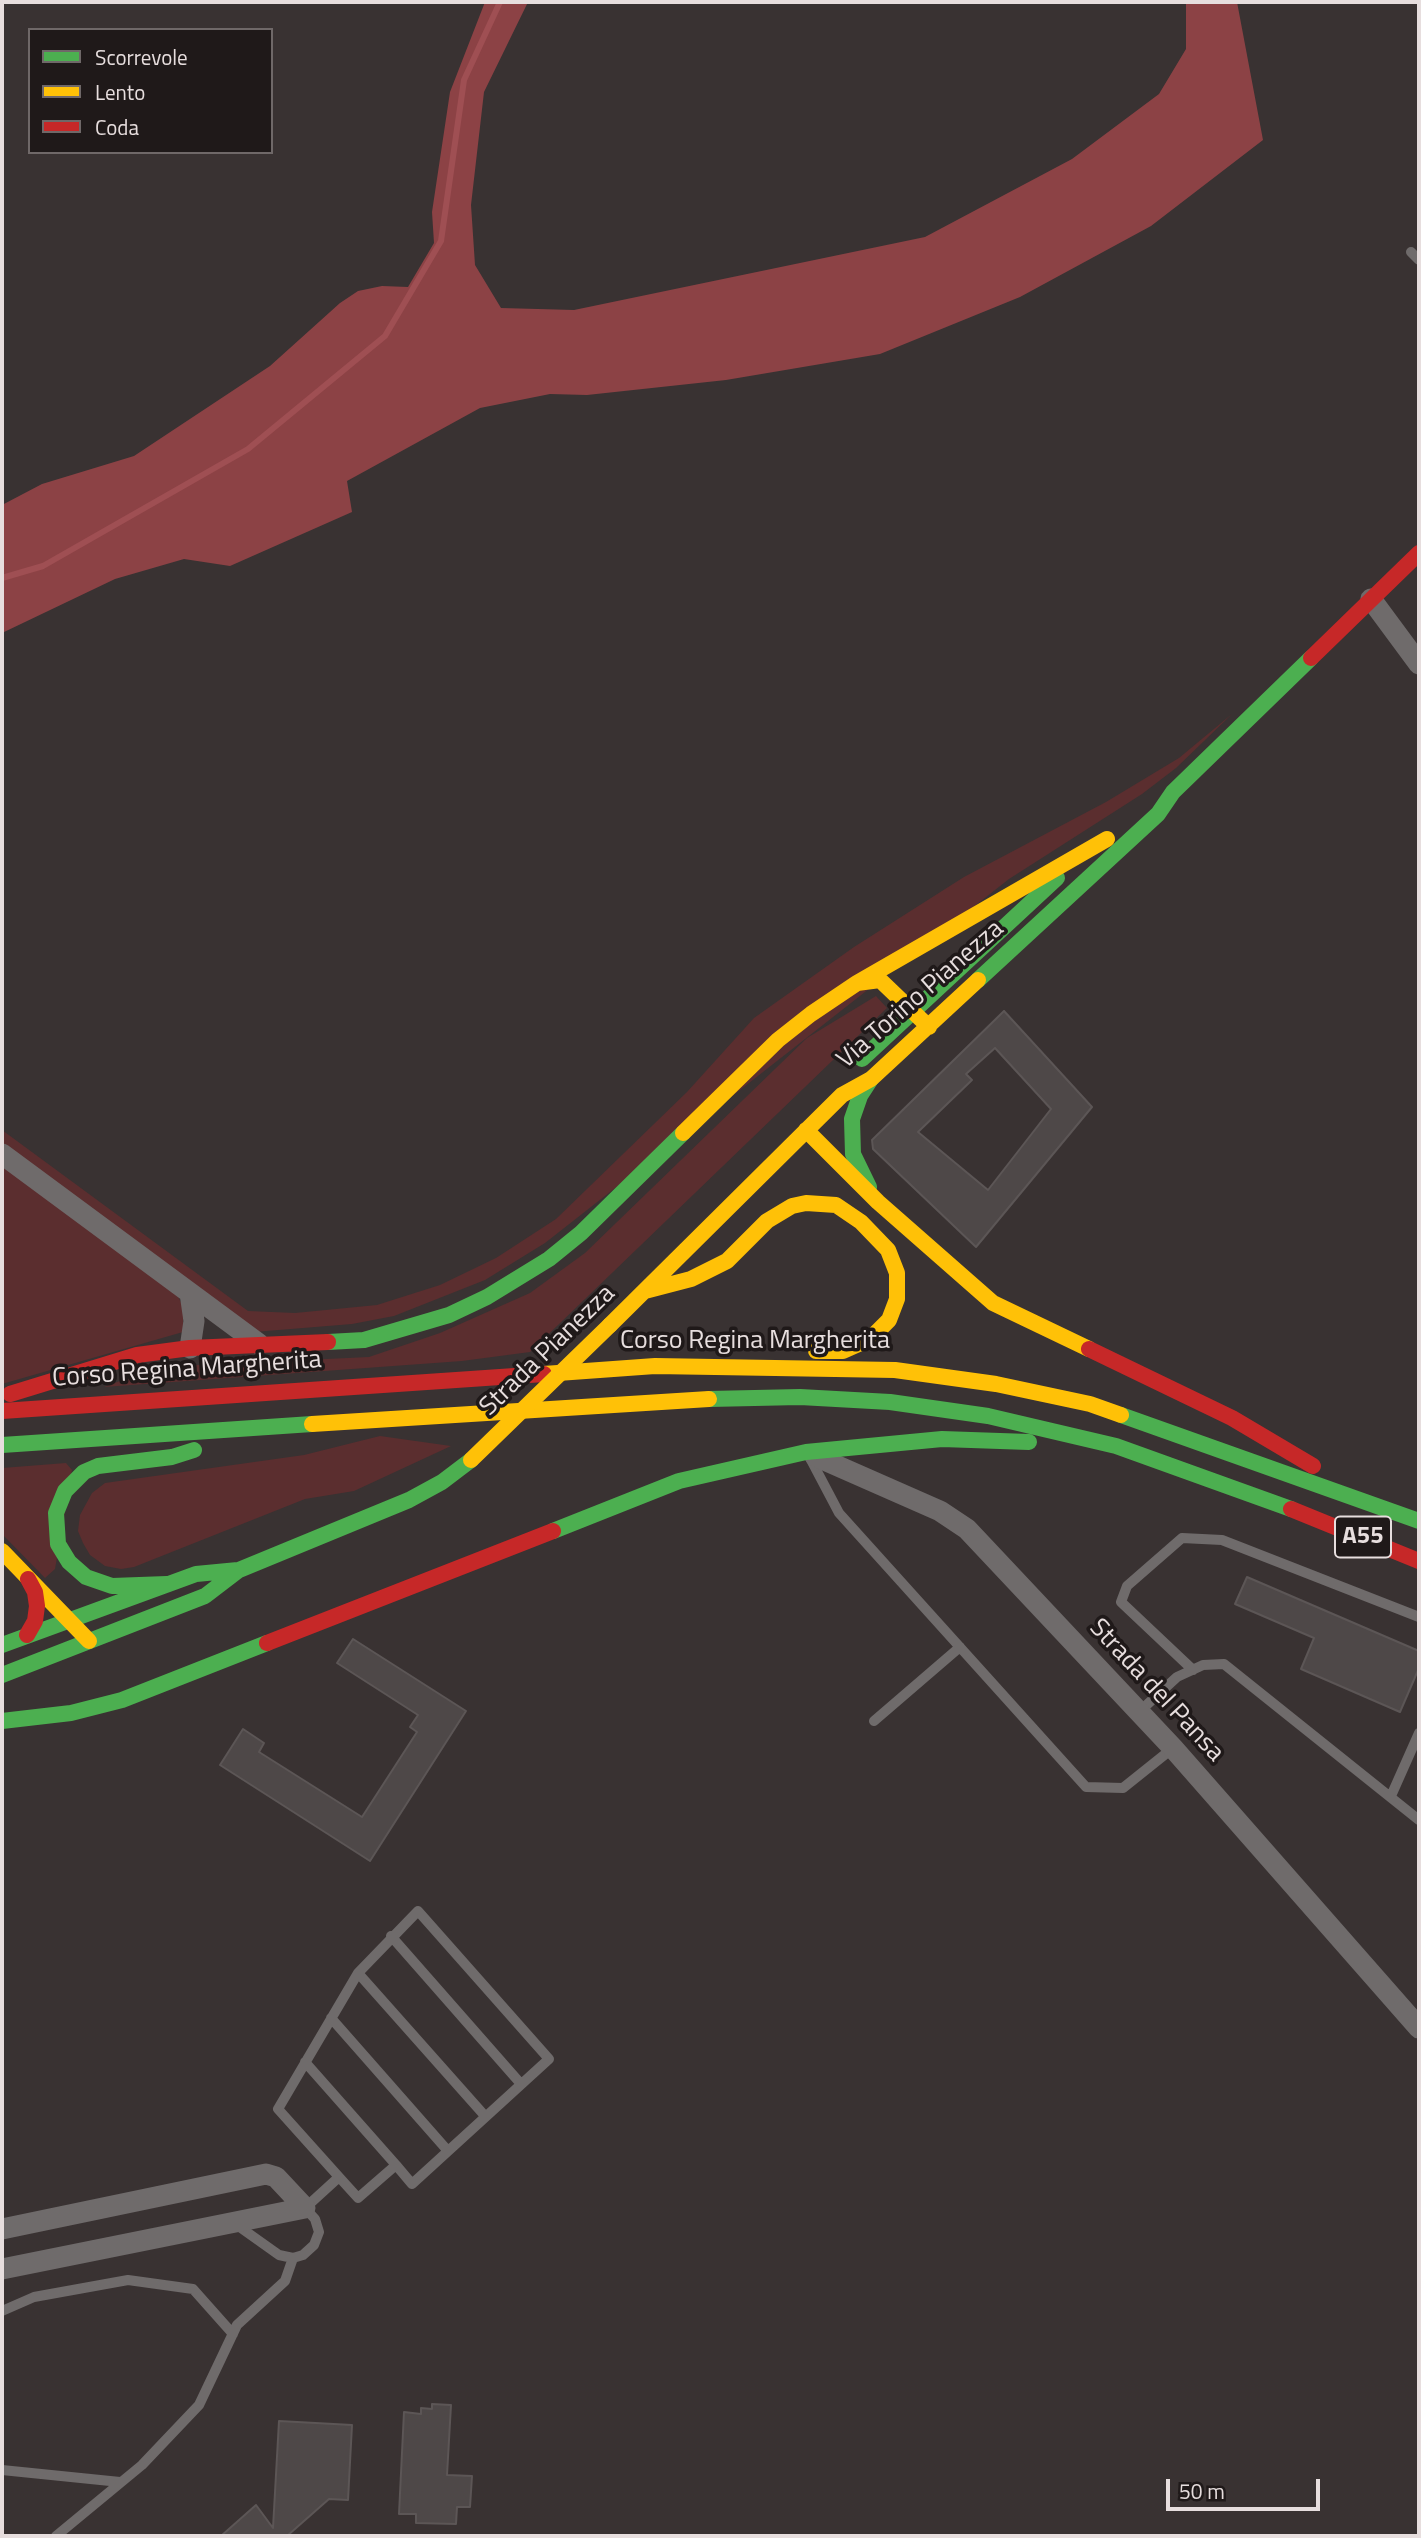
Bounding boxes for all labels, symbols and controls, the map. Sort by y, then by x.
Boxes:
legend [28,28,273,154]
text: Scorrevole [95,41,188,73]
text: Lento [95,76,145,108]
text: Coda [95,111,139,143]
street label: Via Torino Pianezza [831,914,1011,1076]
street label: Strada Pianezza [474,1279,622,1423]
street label: Corso Regina Margherita [620,1326,890,1358]
street label: Corso Regina Margherita [51,1345,323,1395]
road number: A55 [1335,1517,1391,1558]
street label: Strada del Pansa [1082,1613,1230,1769]
scale bar [1169,2464,1323,2508]
text: 50 m [1179,2475,1225,2507]

